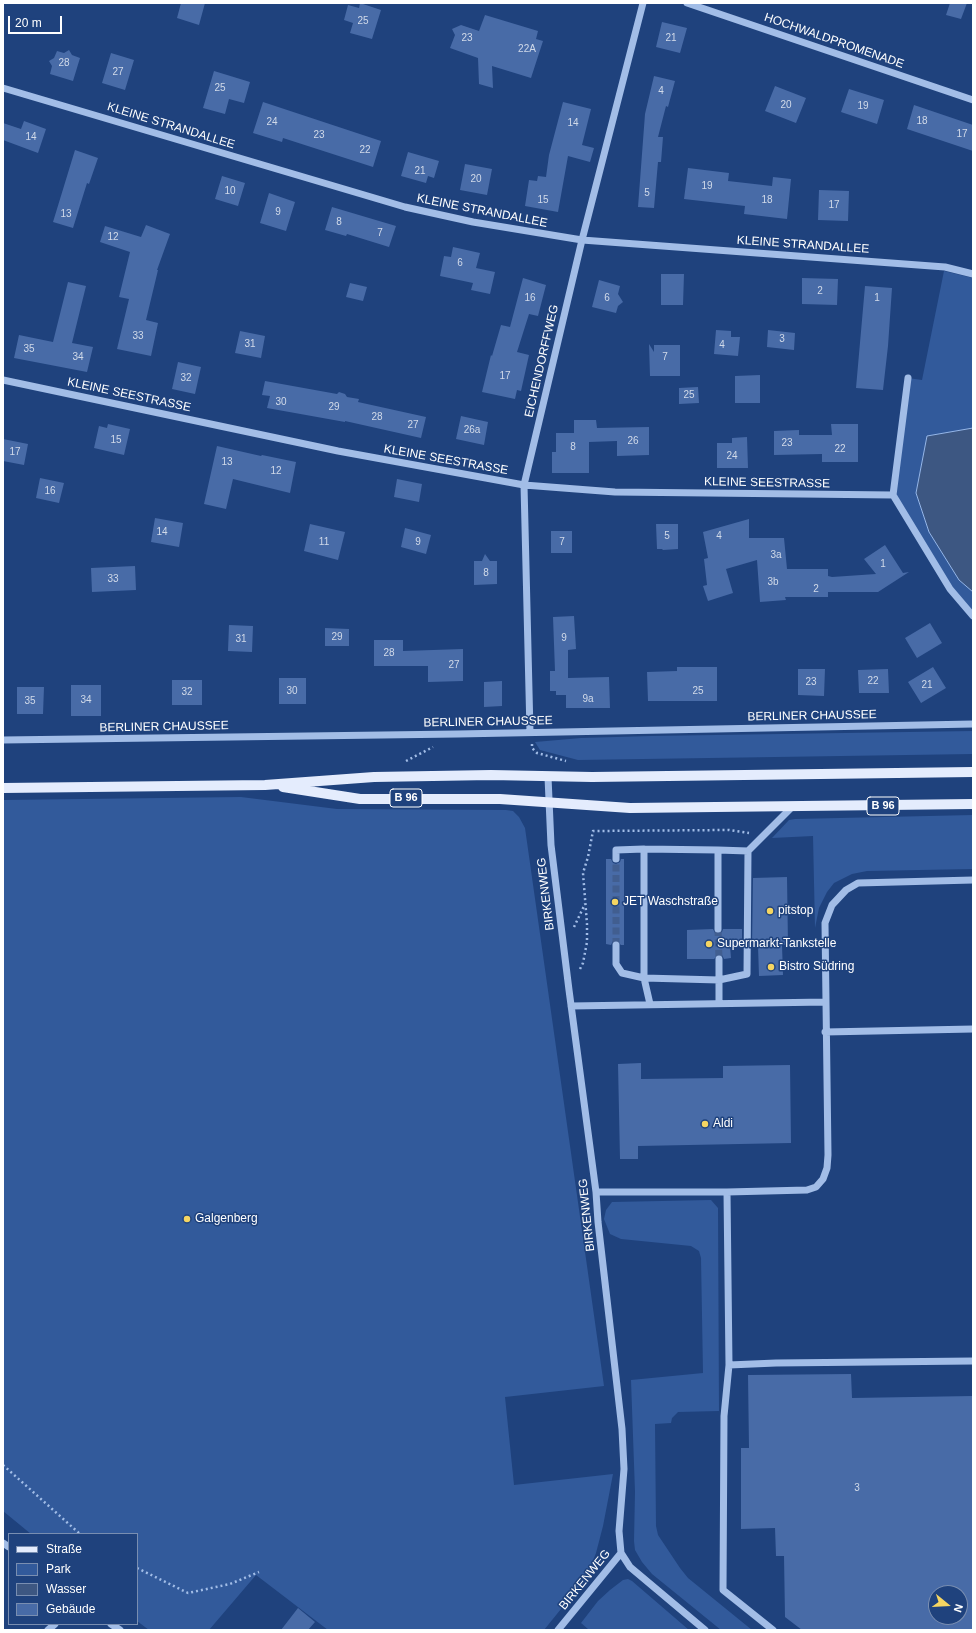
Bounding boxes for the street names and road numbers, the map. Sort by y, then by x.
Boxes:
street label: HOCHWALDPROMENADE [762,10,906,72]
street label: KLEINE STRANDALLEE [105,100,237,152]
street label: KLEINE STRANDALLEE [415,191,549,231]
street label: KLEINE STRANDALLEE [736,233,870,257]
street label: EICHENDORFFWEG [522,303,562,419]
street label: KLEINE SEESTRASSE [66,375,192,415]
street label: KLEINE SEESTRASSE [383,442,509,478]
street label: KLEINE SEESTRASSE [704,475,830,491]
street label: BERLINER CHAUSSEE [747,708,877,724]
street label: BERLINER CHAUSSEE [423,714,553,730]
street label: BERLINER CHAUSSEE [99,719,229,735]
road number: B 96 [390,789,422,807]
road number: B 96 [867,797,899,815]
street label: BIRKENWEG [534,857,558,931]
street label: BIRKENWEG [576,1178,598,1252]
street label: BIRKENWEG [556,1547,614,1613]

